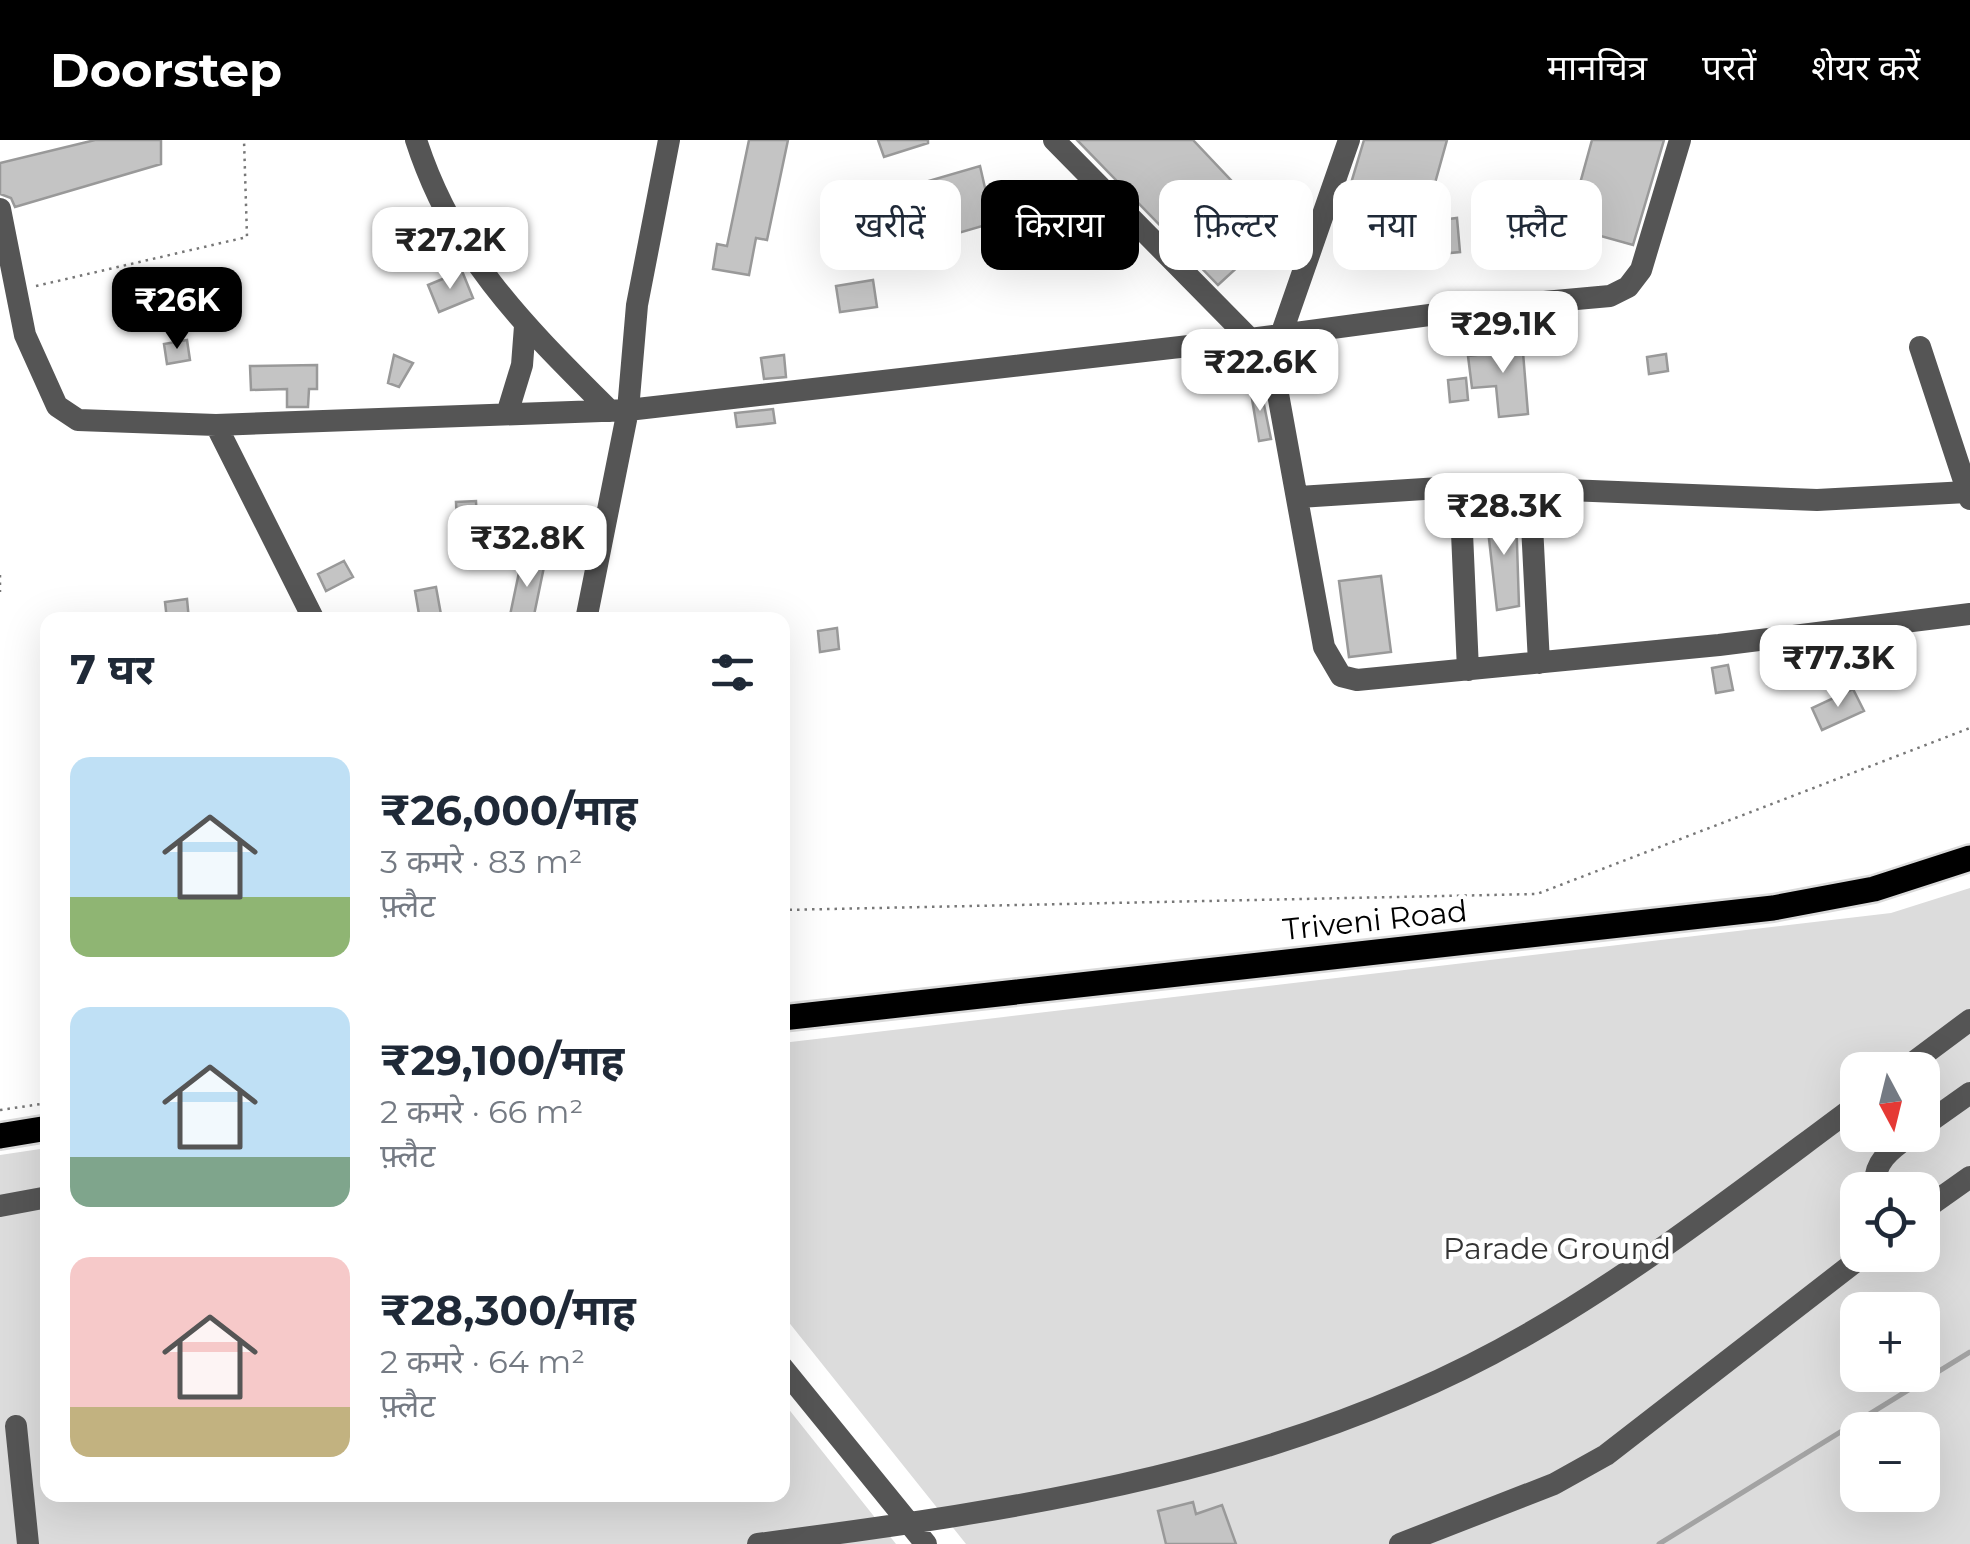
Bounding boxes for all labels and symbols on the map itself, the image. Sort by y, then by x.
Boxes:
pin: ₹27.2K [369,207,531,292]
pin: ₹26K [118,267,236,352]
pin: ₹29.1K [1422,291,1584,376]
pin: ₹22.6K [1179,329,1341,414]
pin: ₹28.3K [1423,473,1585,558]
pin: ₹32.8K [446,505,608,590]
pin: ₹77.3K [1757,625,1919,710]
street label: Triveni Road [1281,892,1469,948]
north arrow [1840,1052,1940,1152]
park label: Parade Ground [1443,1230,1671,1267]

